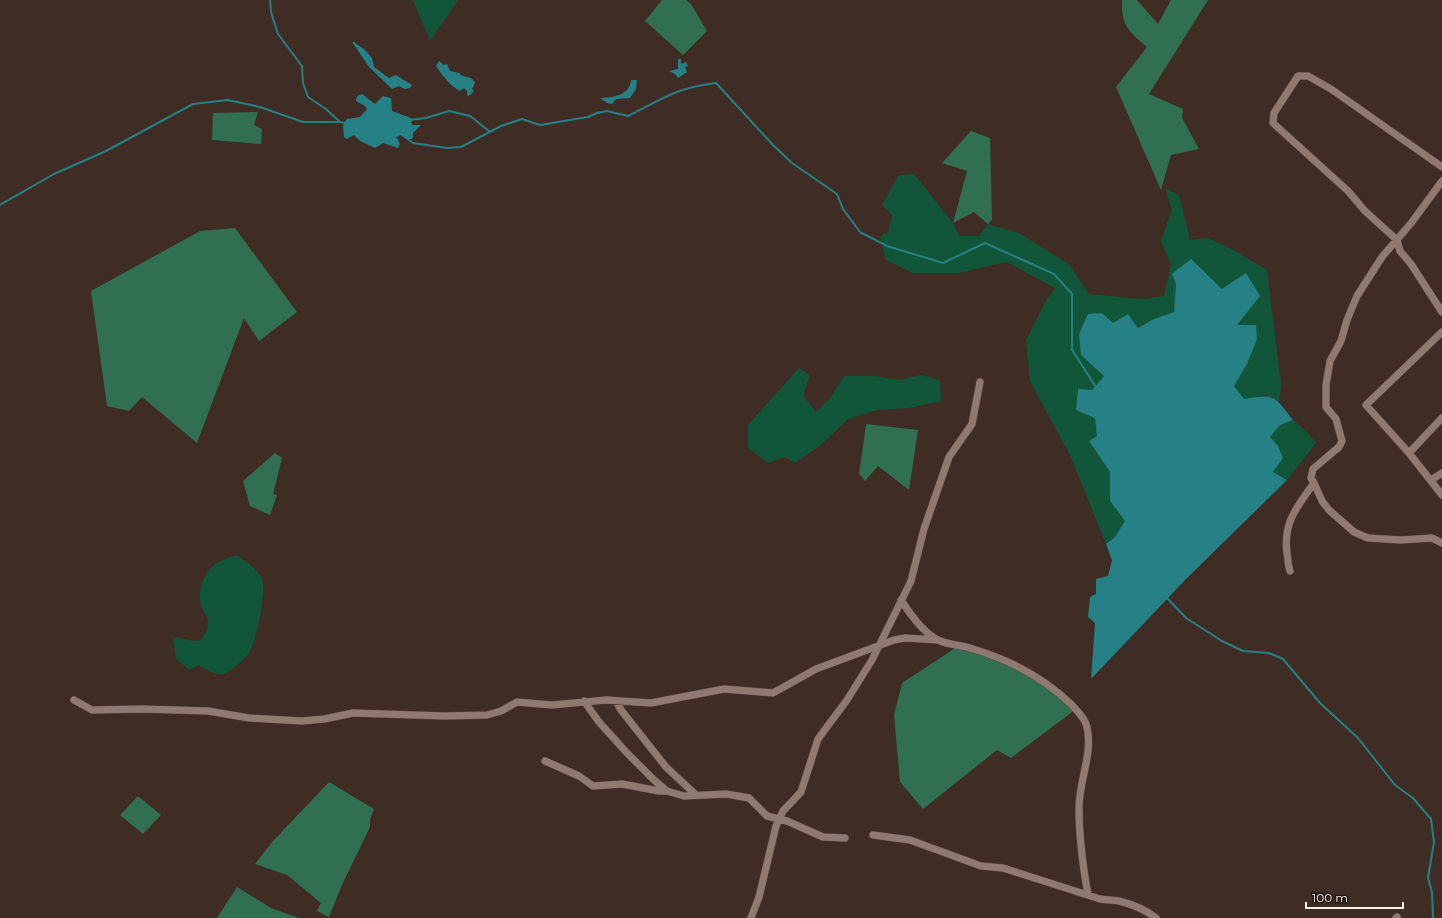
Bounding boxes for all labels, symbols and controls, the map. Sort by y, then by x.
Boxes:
scale bar [1306,884,1403,910]
text: 100 m [1312,890,1348,905]

